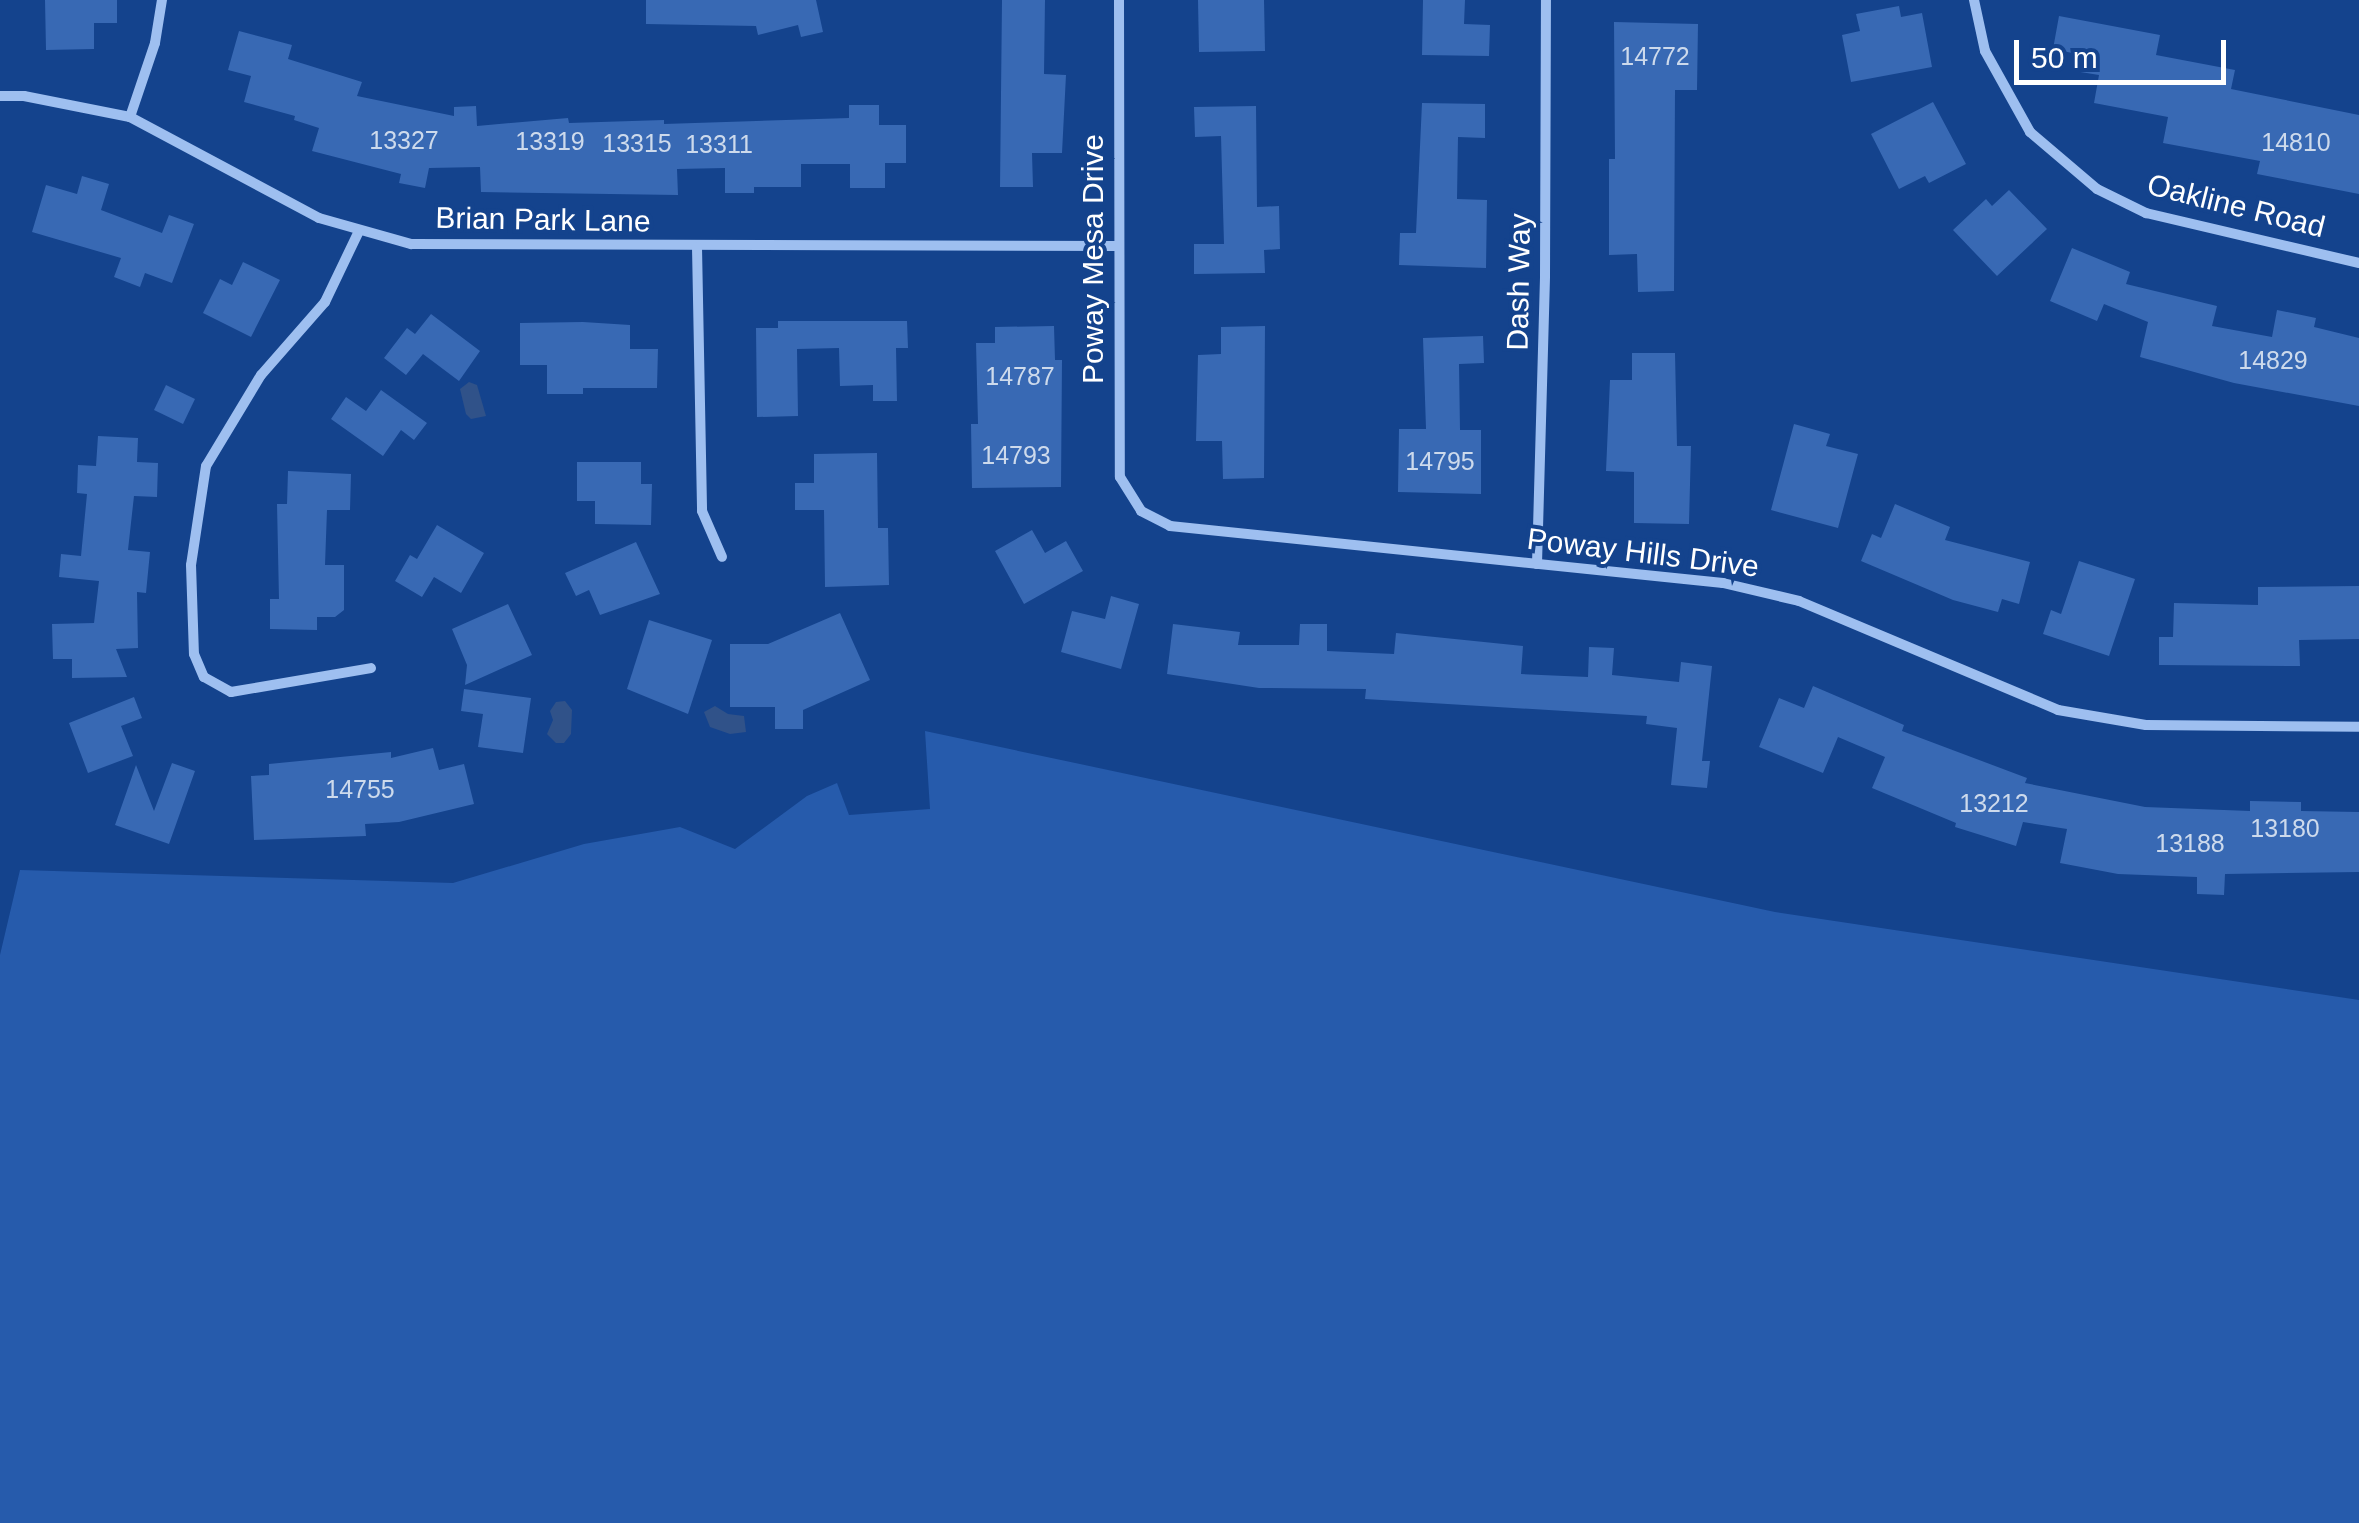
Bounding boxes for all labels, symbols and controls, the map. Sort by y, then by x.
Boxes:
scale bar [2019,20,2232,82]
house number: 14772 [1620,41,1690,71]
text: 50 m [2031,41,2098,74]
house number: 13327 [369,125,439,155]
house number: 13319 [515,126,585,156]
house number: 14810 [2261,127,2331,157]
house number: 13315 [602,128,672,158]
house number: 13311 [685,129,753,159]
street label: Poway Mesa Drive [1075,134,1111,384]
street label: Oakline Road [2143,167,2329,245]
street label: Brian Park Lane [435,200,651,240]
street label: Dash Way [1500,213,1538,351]
house number: 14829 [2238,345,2308,375]
house number: 14787 [985,361,1055,391]
house number: 14793 [981,440,1051,470]
house number: 14795 [1405,446,1475,476]
street label: Poway Hills Drive [1525,521,1761,585]
house number: 14755 [325,774,395,804]
house number: 13212 [1959,788,2029,818]
house number: 13180 [2250,813,2320,843]
house number: 13188 [2155,828,2225,858]

